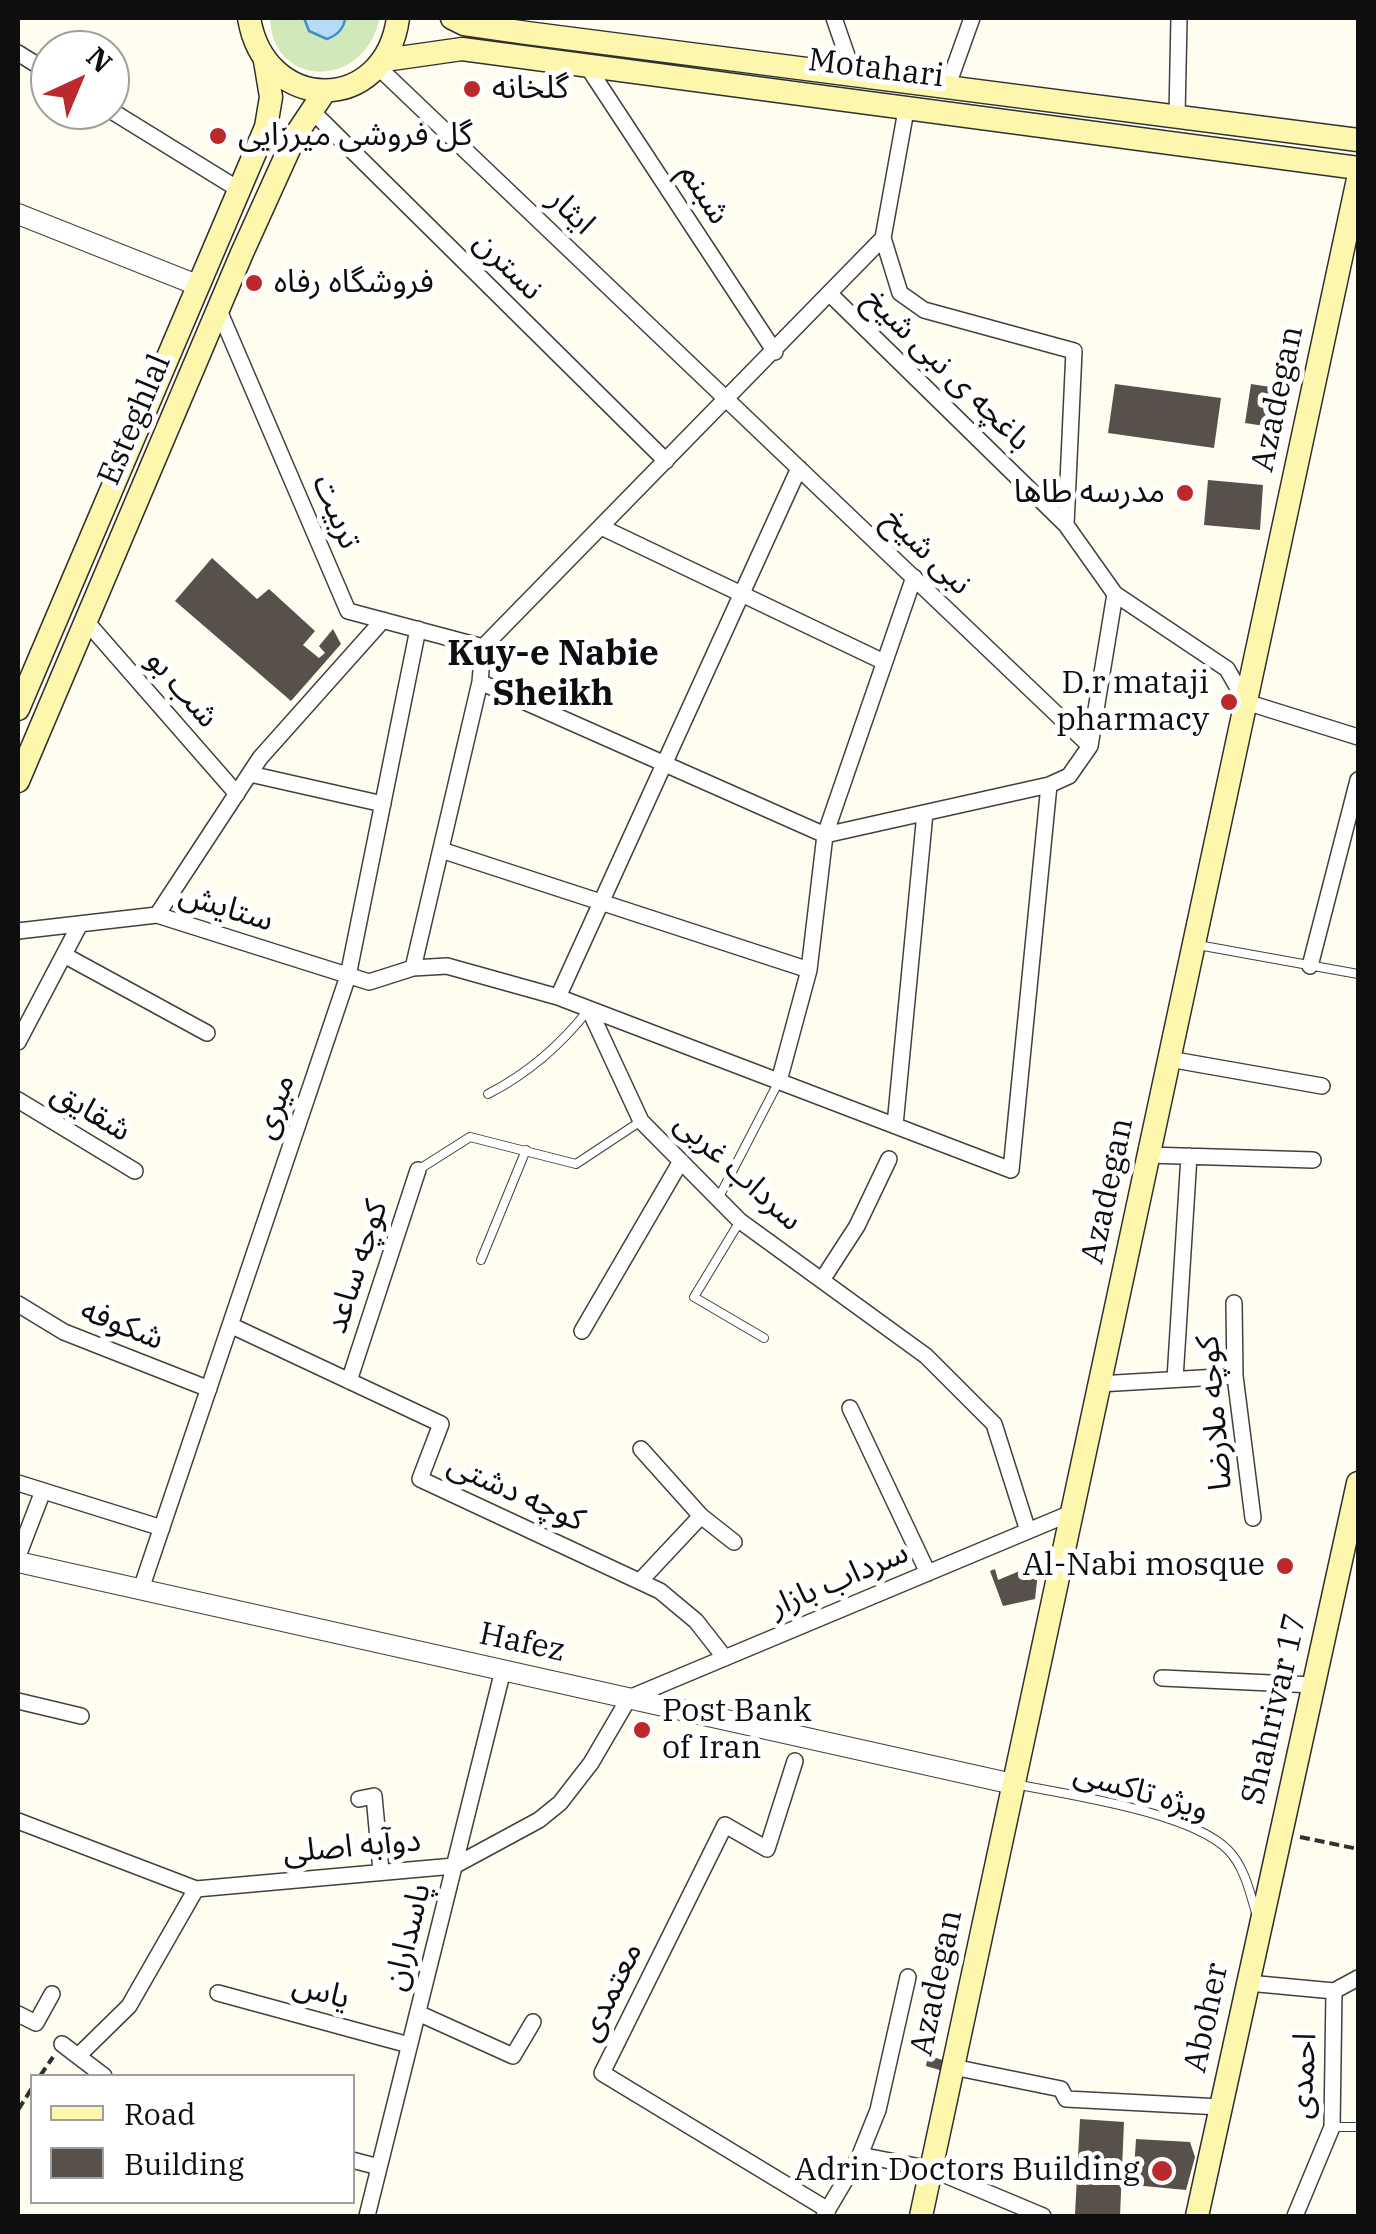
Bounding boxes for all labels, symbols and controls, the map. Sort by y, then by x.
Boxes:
north arrow [30,30,130,130]
text: N [79,38,121,81]
street label: Motahari [806,42,946,96]
place label: گلخانه [492,70,569,108]
marker: گلخانه [461,78,483,100]
place label: گل فروشی میرزایی [238,117,472,155]
marker: گل فروشی میرزایی [207,125,229,147]
street label: شبنم [670,156,738,232]
street label: ایثار [540,181,602,243]
street label: نسترن [465,223,551,309]
place label: فروشگاه رفاه [274,264,434,302]
marker: فروشگاه رفاه [243,272,265,294]
street label: باغچه ی نبی شیخ [855,281,1039,459]
street label: Azadegan [1244,323,1312,475]
street label: Esteghlal [90,349,180,491]
street label: تربیت [303,469,369,555]
place label: مدرسه طاها [1014,474,1165,512]
marker: مدرسه طاها [1174,482,1196,504]
street label: نبی شیخ [875,501,979,603]
district label: Kuy-e Nabie Sheikh [447,634,659,716]
street label: شب بو [138,642,226,736]
place label: D.r mataji pharmacy [1056,665,1209,740]
marker: D.r mataji pharmacy [1218,691,1240,713]
street label: ستایش [174,876,278,940]
street label: میری [246,1070,304,1144]
street label: شقایق [44,1073,138,1151]
street label: سرداب غربی [666,1105,810,1239]
street label: Azadegan [1074,1115,1142,1267]
street label: کوچه ساعد [317,1196,397,1338]
street label: شکوفه [75,1291,169,1359]
street label: کوچه ملارضا [1189,1334,1241,1492]
street label: کوچه دشتی [442,1446,590,1540]
street label: سرداب بازار [764,1534,914,1626]
place label: Al-Nabi mosque [1022,1547,1265,1585]
marker: Al-Nabi mosque [1274,1555,1296,1577]
street label: Shahrivar 17 [1234,1610,1316,1808]
street label: Hafez [476,1615,568,1671]
place label: Post Bank of Iran [662,1693,812,1768]
marker: Post Bank of Iran [631,1719,653,1741]
street label: ویژه تاکسی [1069,1754,1213,1830]
street label: دوآبه اصلی [281,1822,423,1872]
street label: پاسداران [376,1879,440,1995]
street label: Azadegan [903,1907,971,2059]
street label: معتمدی [571,1936,651,2048]
street label: Aboher [1177,1960,1237,2076]
street label: یاس [288,1966,354,2018]
street label: احمدی [1283,2032,1325,2120]
legend [30,2074,355,2204]
text: Road [124,2094,196,2133]
text: Building [124,2144,244,2183]
place label: Adrin Doctors Building [795,2152,1140,2190]
marker: Adrin Doctors Building [1149,2158,1175,2184]

